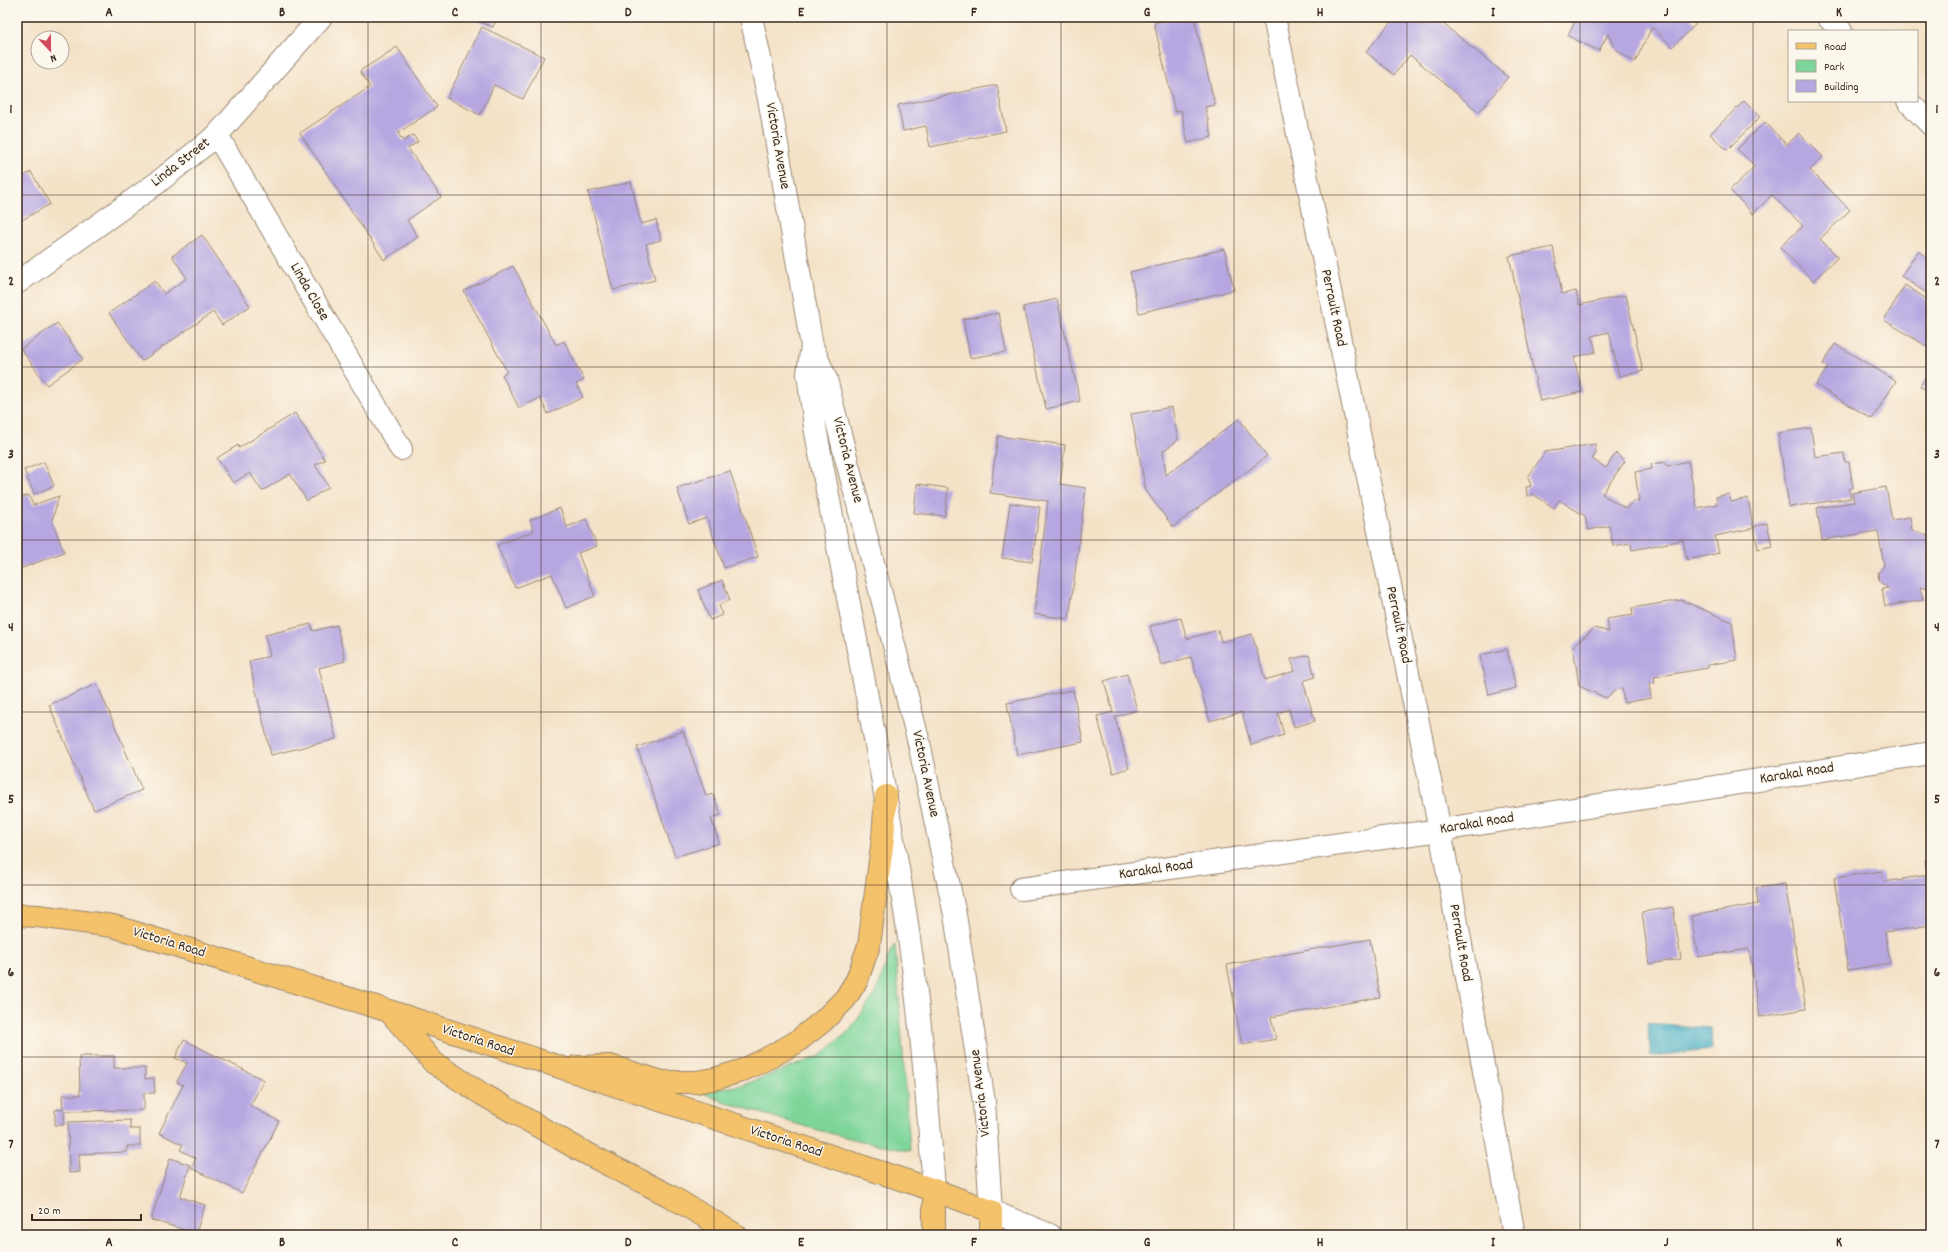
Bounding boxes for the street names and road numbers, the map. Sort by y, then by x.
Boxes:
street label: Victoria Avenue [759,101,796,192]
street label: Linda Street [147,133,216,193]
street label: Linda Close [284,259,335,326]
street label: Perrault Road [1314,267,1352,349]
street label: Victoria Avenue [826,415,868,506]
street label: Perrault Road [1379,584,1417,666]
street label: Victoria Avenue [905,729,945,820]
street label: Karakal Road [1758,757,1836,791]
street label: Karakal Road [1438,807,1516,841]
street label: Karakal Road [1117,854,1195,886]
street label: Perrault Road [1442,902,1478,984]
street label: Victoria Road [130,922,208,964]
street label: Victoria Road [439,1019,517,1063]
street label: Victoria Avenue [965,1048,997,1138]
street label: Victoria Road [747,1120,825,1164]

